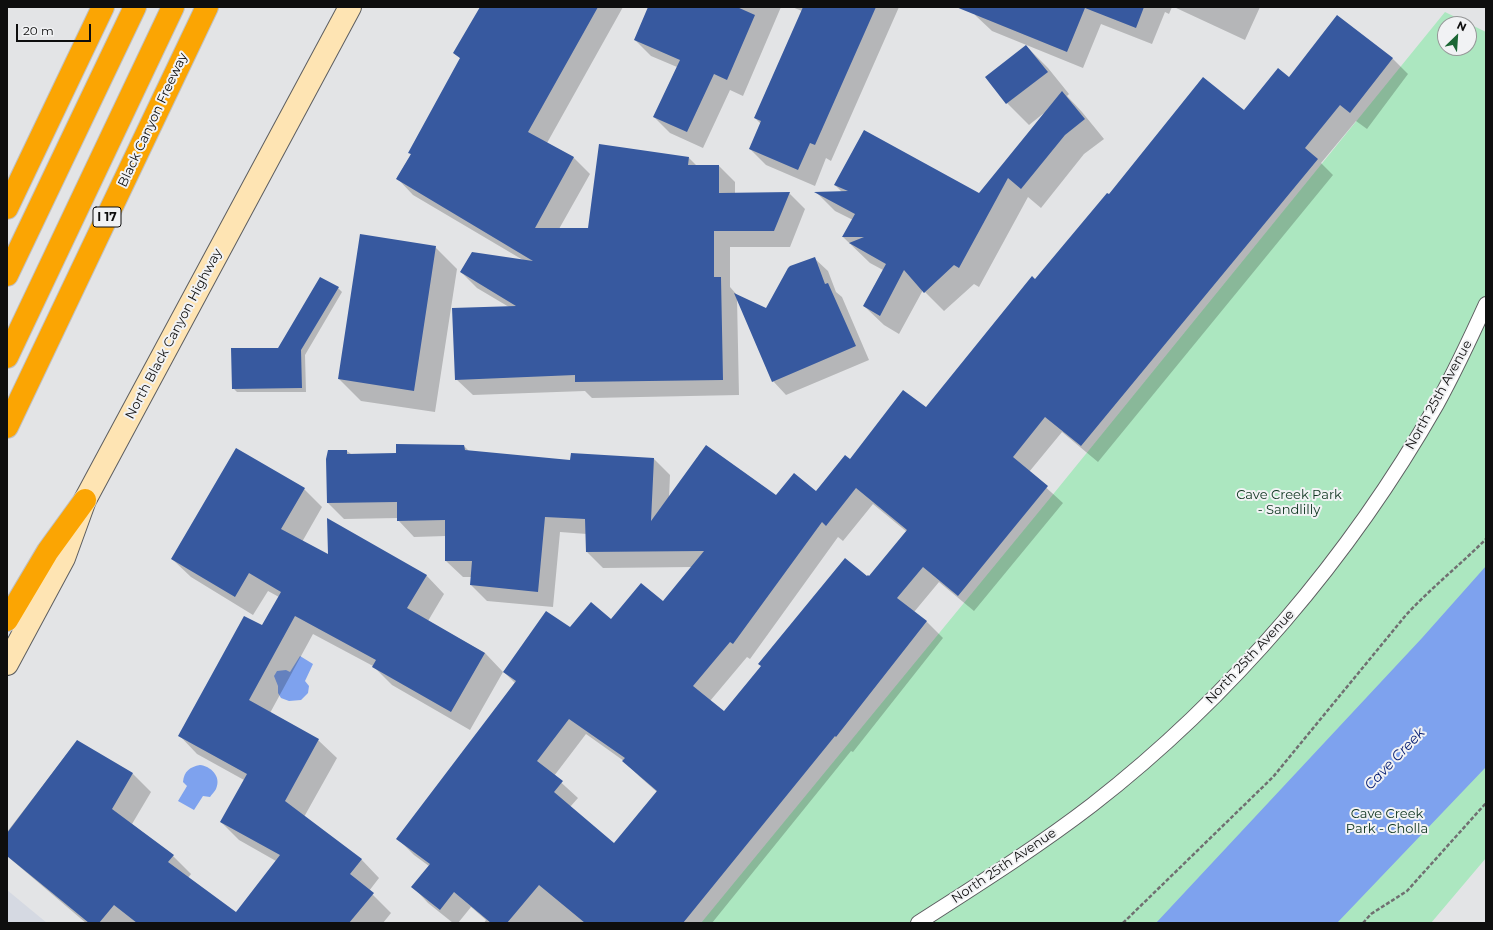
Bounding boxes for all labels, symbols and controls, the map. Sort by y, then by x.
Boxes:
scale bar [18,16,93,42]
north arrow [1437,16,1477,56]
text: N [1455,18,1469,34]
text: 20 m [23,23,54,38]
street label: Black Canyon Freeway [115,50,191,190]
road number: I 17 [93,207,121,227]
street label: North Black Canyon Highway [122,246,226,422]
street label: North 25th Avenue [1402,337,1476,453]
park label: Cave Creek Park - Sandlilly [1236,487,1342,518]
street label: North 25th Avenue [1202,607,1298,707]
water label: Cave Creek [1361,725,1429,793]
park label: Cave Creek Park - Cholla [1346,806,1428,837]
street label: North 25th Avenue [949,825,1059,907]

